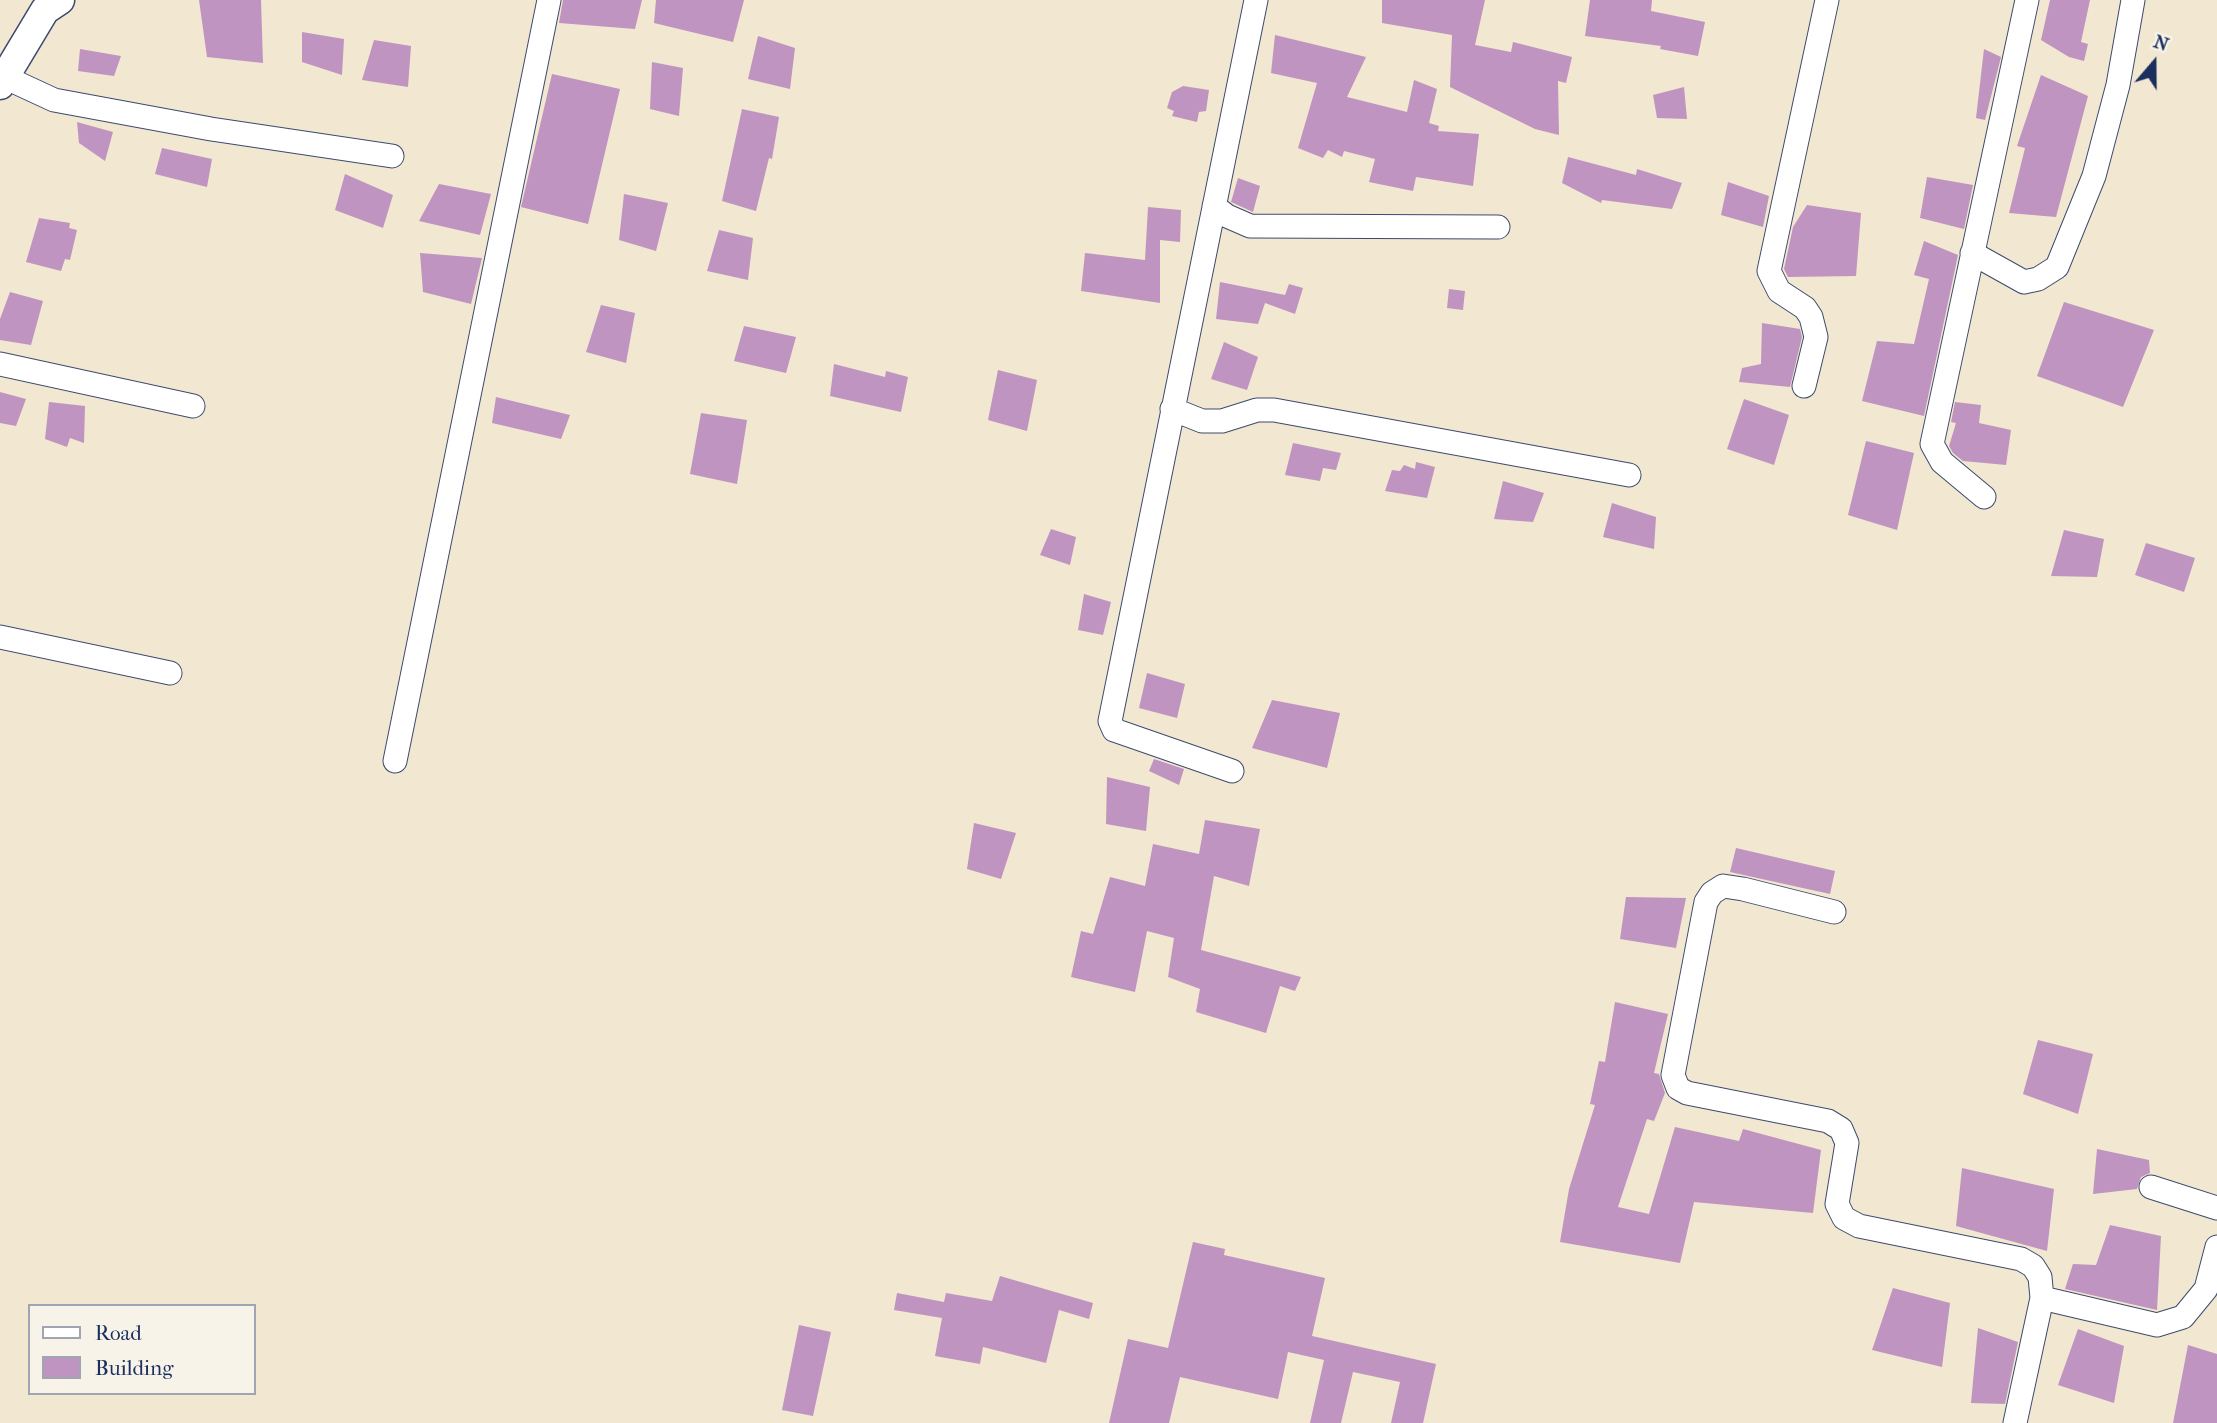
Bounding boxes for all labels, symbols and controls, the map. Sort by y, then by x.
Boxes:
north arrow [2119,28,2189,98]
text: N [2151,30,2172,56]
legend [28,1304,256,1395]
text: Road [95,1321,142,1345]
text: Building [95,1356,173,1380]

